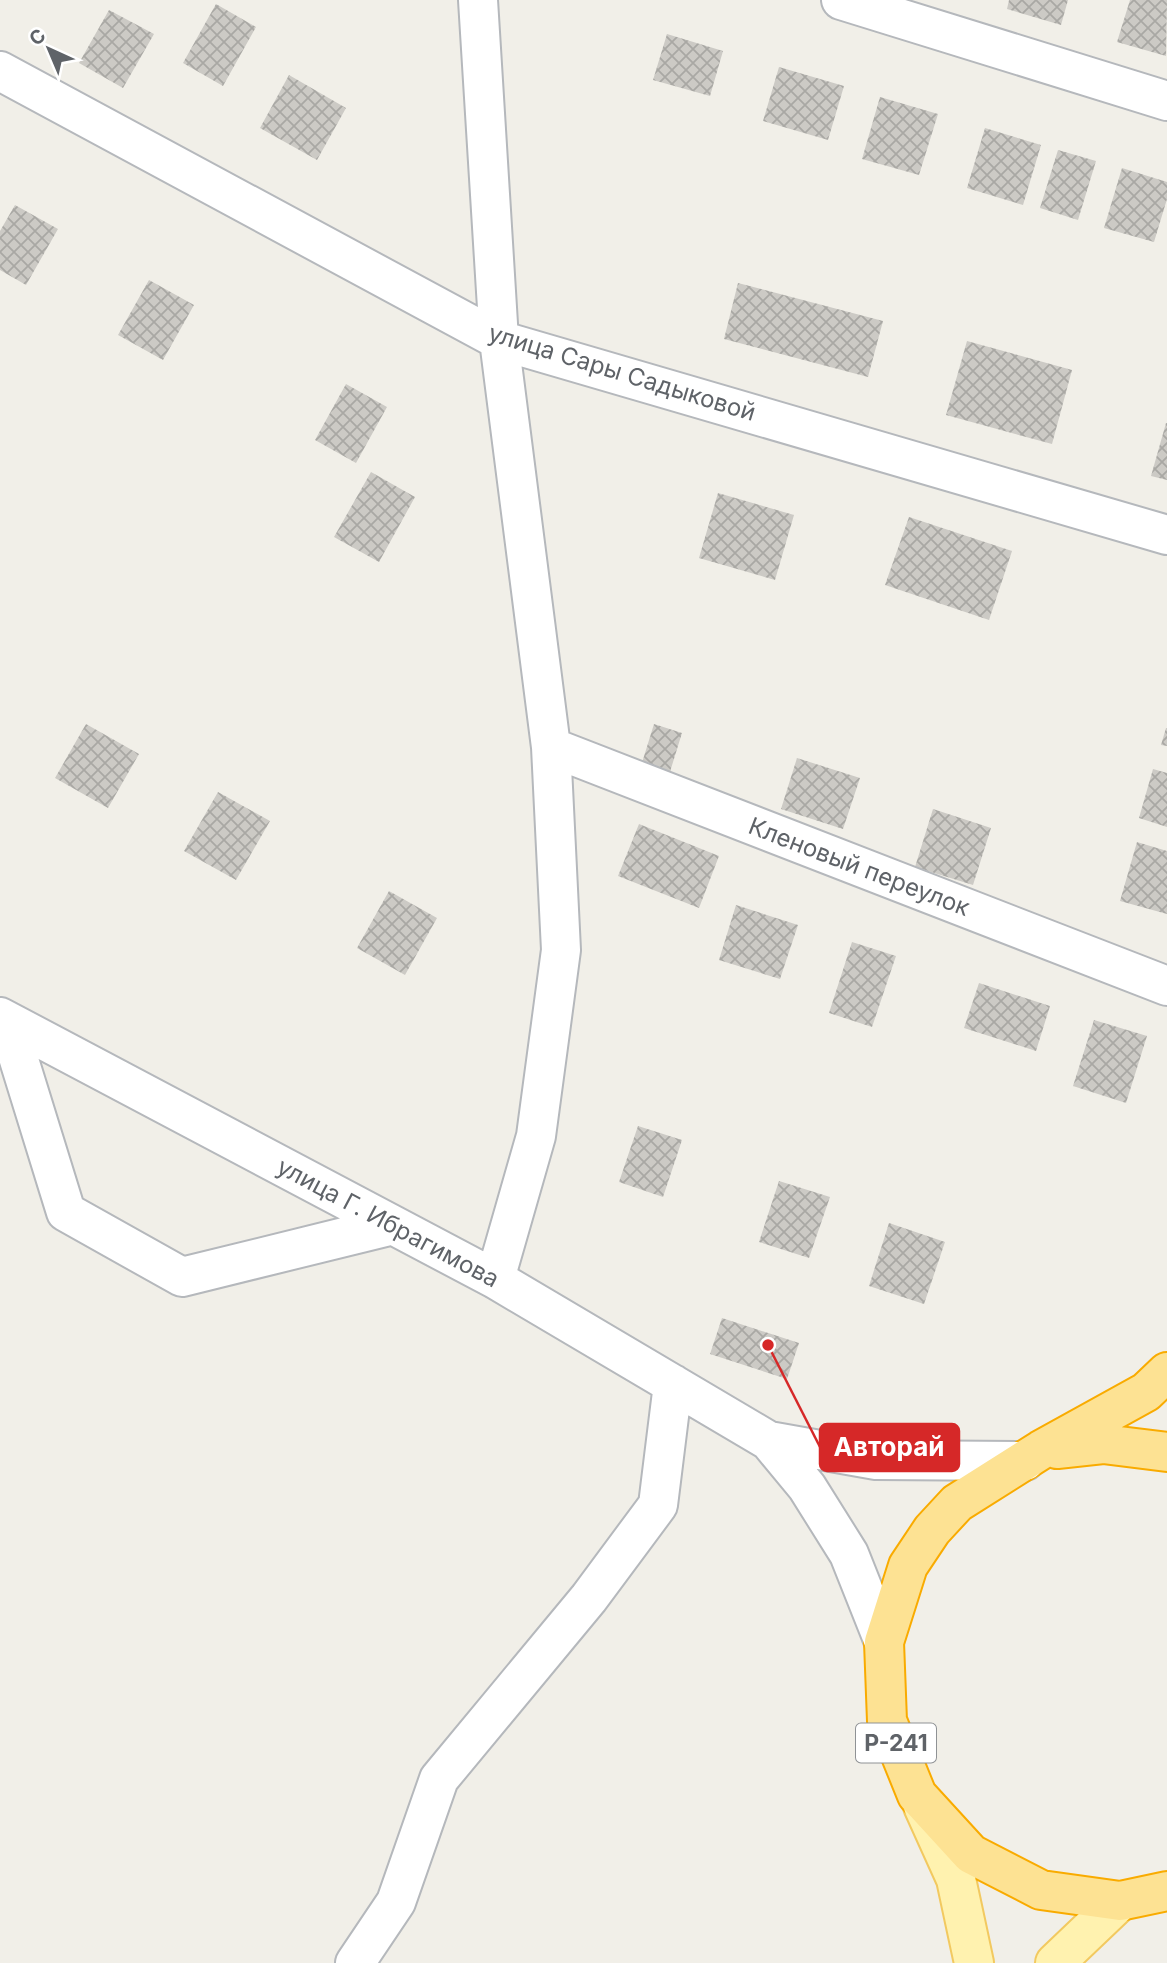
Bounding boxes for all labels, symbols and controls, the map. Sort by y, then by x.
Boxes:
north arrow [14,14,84,84]
text: С [24,24,51,50]
street label: улица Сары Садыковой [485,318,759,427]
street label: Кленовый переулок [744,811,974,922]
street label: улица Г. Ибрагимова [272,1152,504,1293]
callout: Авторай [820,1424,959,1471]
text: Авторай [834,1431,944,1462]
road number: Р-241 [856,1724,936,1762]

